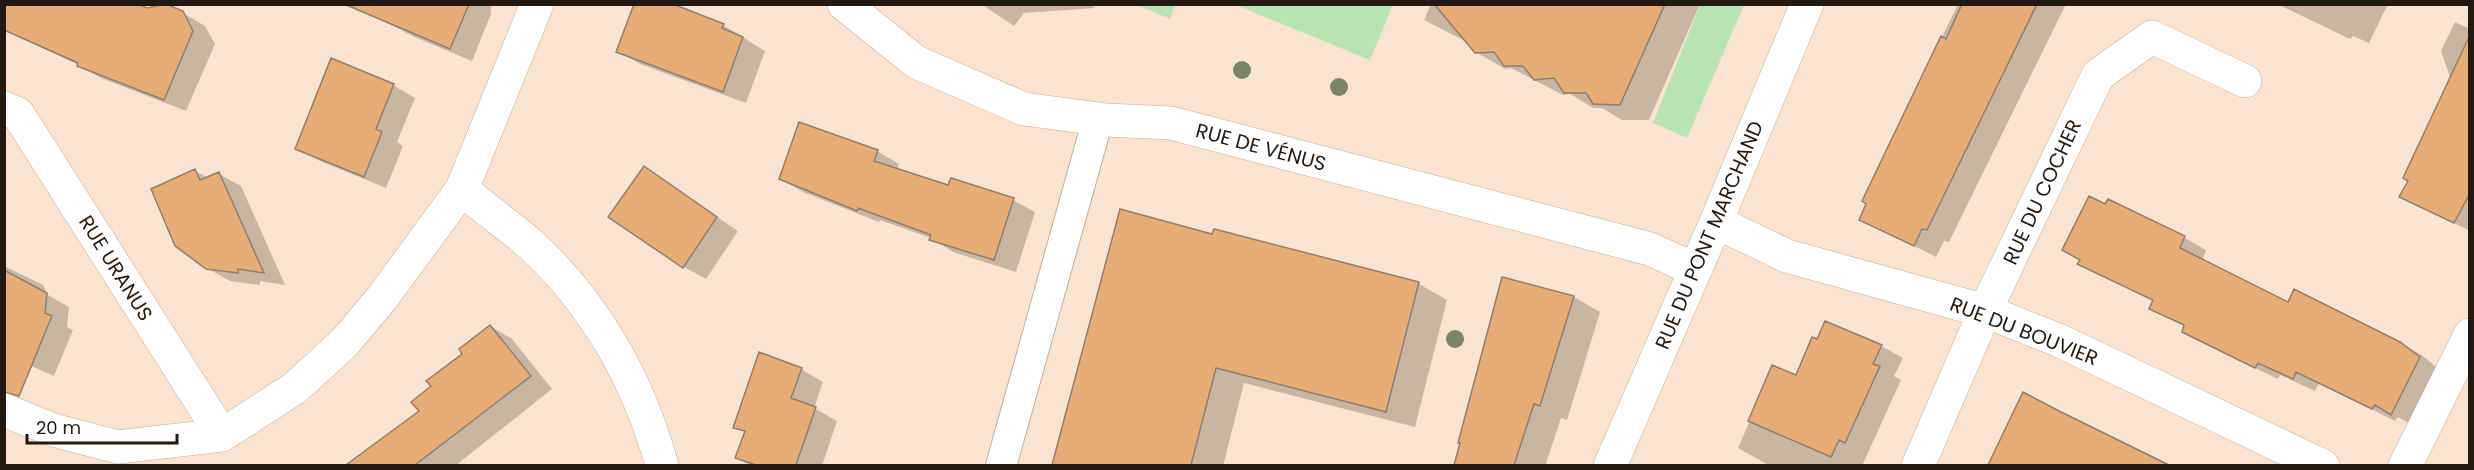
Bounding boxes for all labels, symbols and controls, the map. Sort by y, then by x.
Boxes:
street label: RUE DU COCHER [1996,115,2088,269]
street label: RUE DE VÉNUS [1193,116,1329,178]
street label: RUE DU PONT MARCHAND [1648,116,1770,354]
street label: RUE URANUS [72,210,160,326]
street label: RUE DU BOUVIER [1946,290,2102,372]
scale bar [27,407,177,445]
text: 20 m [36,415,81,440]

